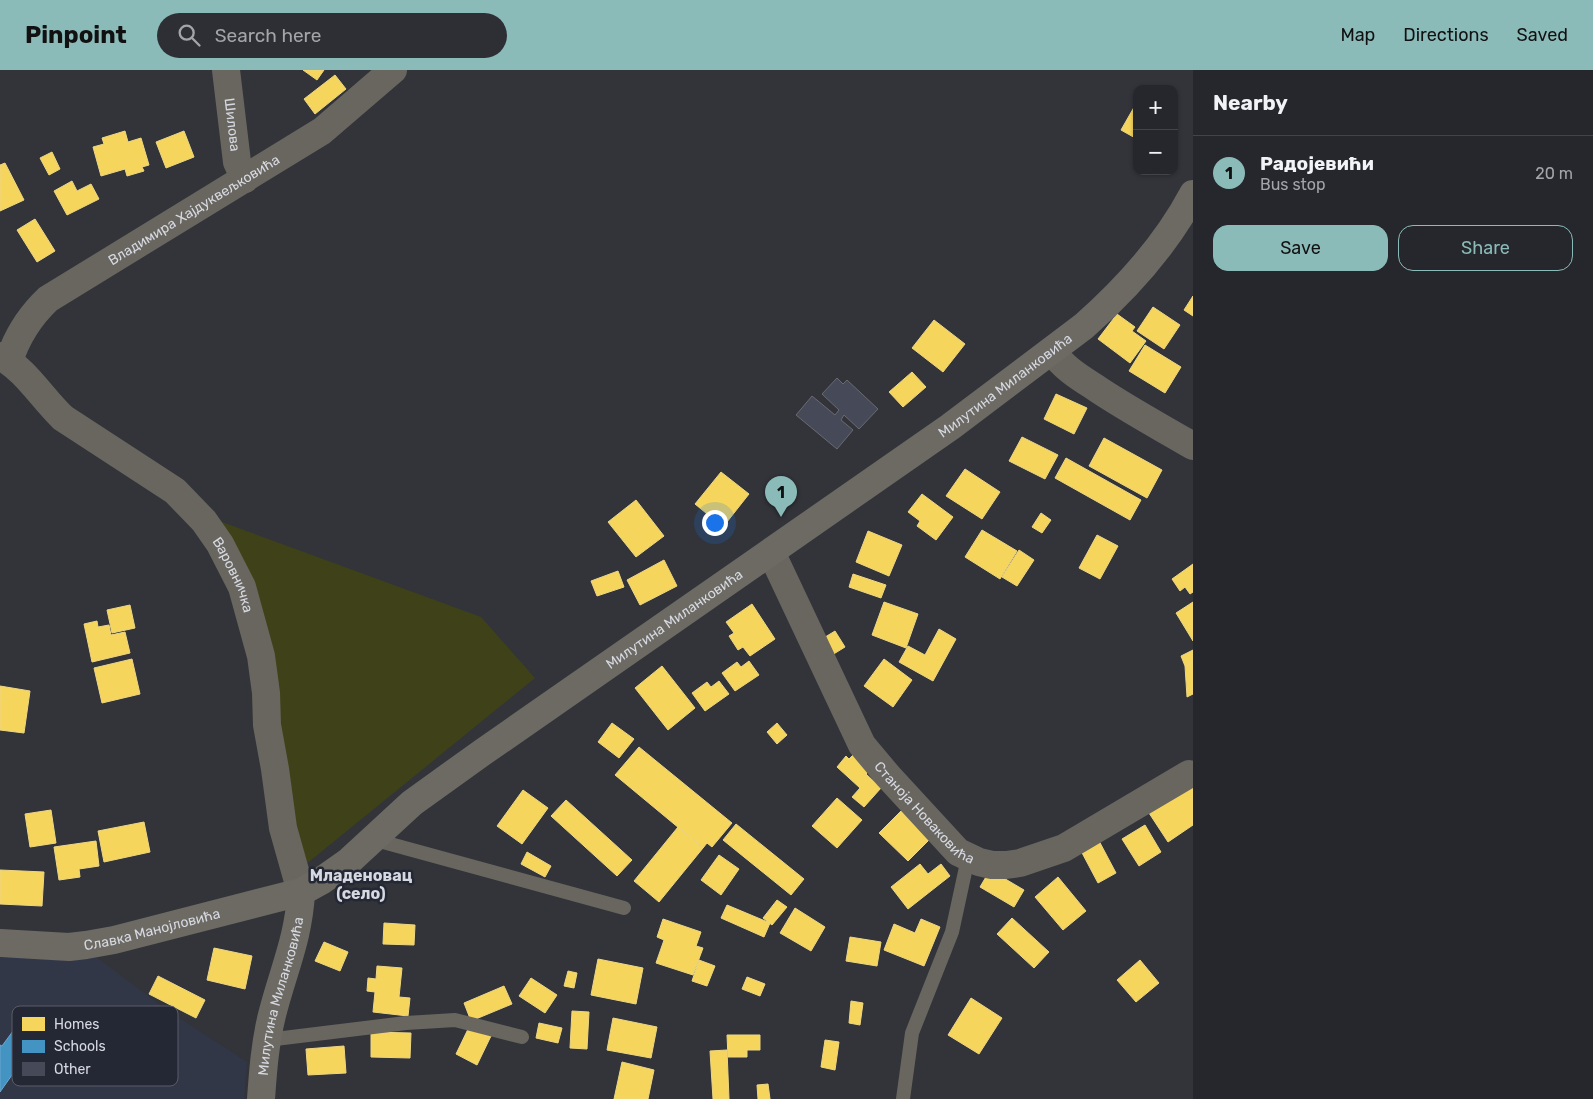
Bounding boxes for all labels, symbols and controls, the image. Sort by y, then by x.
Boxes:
search box [157,13,507,58]
text: Pinpoint [25,21,127,49]
icon: search [175,21,203,49]
text: Search here [215,24,321,47]
text: Map [1340,24,1375,46]
text: Directions [1403,24,1489,46]
text: Saved [1517,24,1568,46]
map controls [1133,85,1178,175]
button: + [1133,85,1178,130]
text: Nearby [1213,90,1288,115]
street label: Шилова [220,97,244,152]
button: − [1133,130,1178,175]
street label: Владимира Хајдуквељковића [105,151,283,269]
text: Радојевићи [1260,152,1374,175]
text: 1 [1225,164,1233,183]
text: 20 m [1535,164,1573,183]
text: Bus stop [1260,175,1326,194]
button: Save [1213,225,1388,271]
button: Share [1398,225,1573,271]
street label: Милутина Миланковића [935,330,1076,442]
pin: 1 [765,476,797,517]
your location [702,510,728,536]
street label: Варовничка [209,534,257,615]
street label: Милутина Миланковића [603,566,746,673]
street label: Станоја Новаковића [871,758,977,868]
district label: Младеновац (село) [310,866,413,903]
street label: Славка Манојловића [83,905,222,954]
street label: Милутина Миланковића [255,916,307,1076]
legend [12,1006,178,1086]
text: Homes [54,1016,99,1033]
text: Schools [54,1038,106,1055]
text: Other [54,1061,91,1078]

